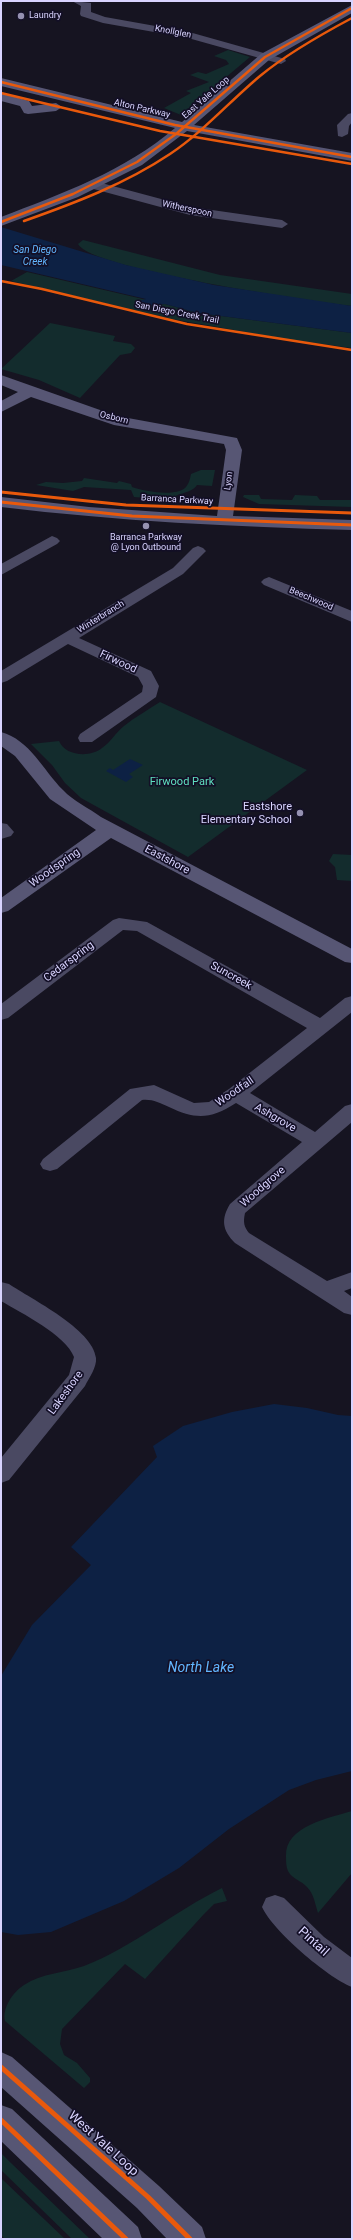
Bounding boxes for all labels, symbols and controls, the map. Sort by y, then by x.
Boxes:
marker: Laundry [16,11,26,21]
place label: Laundry [29,11,61,21]
street label: Knollglen [154,23,192,41]
street label: East Yale Loop [180,75,232,121]
street label: Alton Parkway [113,97,171,121]
street label: Witherspoon [161,198,213,220]
water label: San Diego Creek [13,244,57,268]
street label: San Diego Creek Trail [134,300,220,326]
street label: Osborn [99,409,129,427]
street label: Lyon [222,471,236,491]
street label: Barranca Parkway [141,493,213,507]
marker: Barranca Parkway @ Lyon Outbound [141,521,151,531]
place label: Barranca Parkway @ Lyon Outbound [110,533,182,554]
street label: Beechwood [287,585,335,613]
street label: Winterbranch [76,598,126,636]
street label: Firwood [97,648,139,676]
park label: Firwood Park [150,775,214,789]
place label: Eastshore Elementary School [201,800,292,826]
marker: Eastshore Elementary School [295,808,305,818]
street label: Eastshore [142,843,192,877]
street label: Woodspring [27,846,83,890]
street label: Cedarspring [41,939,97,985]
street label: Suncreek [208,959,254,993]
street label: Woodfall [213,1074,257,1110]
street label: Ashgrove [252,1101,298,1135]
street label: Woodgrove [238,1164,288,1210]
street label: Lakeshore [46,1369,86,1417]
water label: North Lake [168,1660,234,1676]
street label: Pintail [294,1924,332,1960]
street label: West Yale Loop [65,2108,141,2180]

